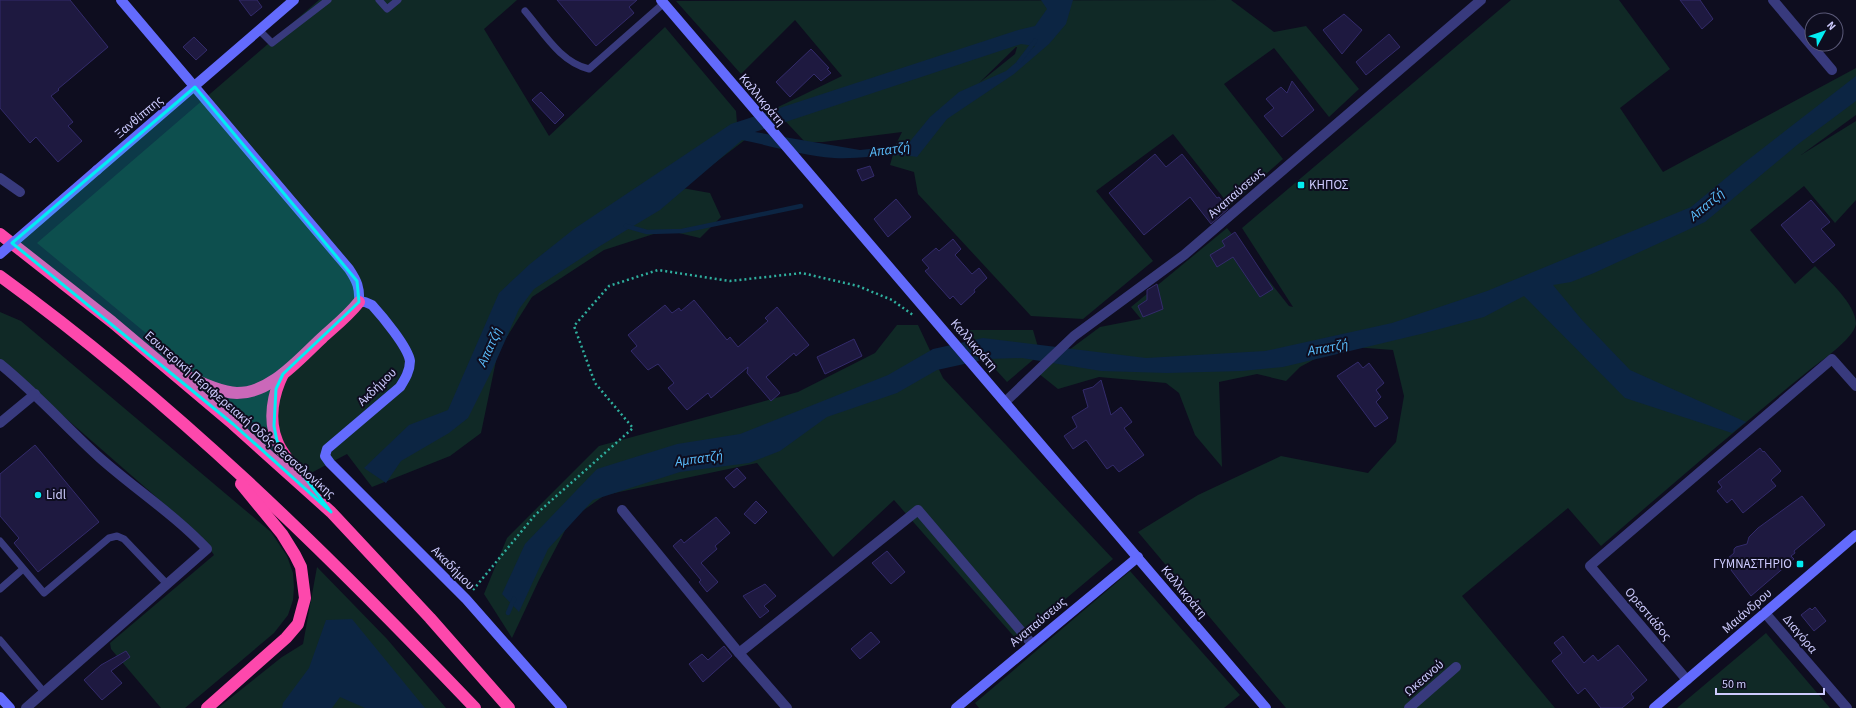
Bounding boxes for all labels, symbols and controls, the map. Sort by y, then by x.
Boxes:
north arrow [1804,12,1844,52]
text: N [1823,18,1839,34]
street label: Καλλικράτη [735,70,789,130]
street label: Ξανθίππης [111,91,167,143]
water label: Απατζή [867,137,912,163]
street label: Αναπαύσεως [1204,163,1268,222]
place label: ΚΗΠΟΣ [1309,176,1349,194]
marker: ΚΗΠΟΣ [1296,180,1306,190]
water label: Απατζή [1684,184,1729,226]
street label: Καλλικράτη [946,315,1002,375]
water label: Απατζή [472,324,507,371]
street label: Εσωτερική Περιφερειακή Οδός Θεσσαλονίκης [141,327,340,503]
water label: Απατζή [1305,335,1350,362]
street label: Ακδήμου [353,364,401,410]
water label: Αμπατζή [673,446,724,472]
place label: Lidl [46,486,66,504]
marker: Lidl [33,490,43,500]
street label: Ακαδήμου [427,542,479,594]
place label: ΓΥΜΝΑΣΤΗΡΙΟ [1713,555,1792,573]
marker: ΓΥΜΝΑΣΤΗΡΙΟ [1795,559,1805,569]
street label: Καλλικράτη [1157,562,1211,622]
street label: Ορεστιάδος [1620,584,1676,645]
street label: Μαιάνδρου [1718,584,1776,638]
street label: Αναπαύσεως [1006,593,1071,651]
street label: Διαγόρα [1778,611,1822,658]
street label: Ωκεανού [1400,656,1448,700]
scale bar [1716,670,1824,696]
text: 50 m [1722,676,1746,693]

